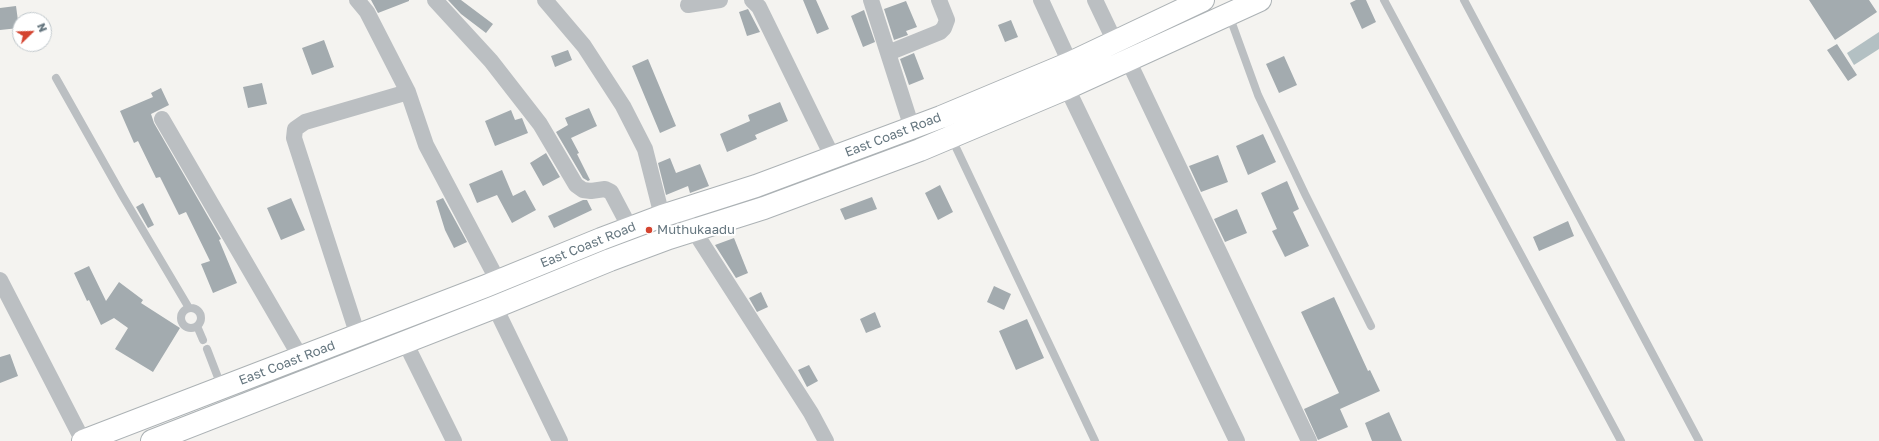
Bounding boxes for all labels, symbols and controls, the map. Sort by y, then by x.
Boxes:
north arrow [12,12,52,52]
text: N [35,21,50,34]
street label: East Coast Road [843,110,943,160]
street label: East Coast Road [538,219,638,271]
place label: Muthukaadu [657,222,735,238]
marker: Muthukaadu [644,225,654,235]
street label: East Coast Road [237,338,337,388]

